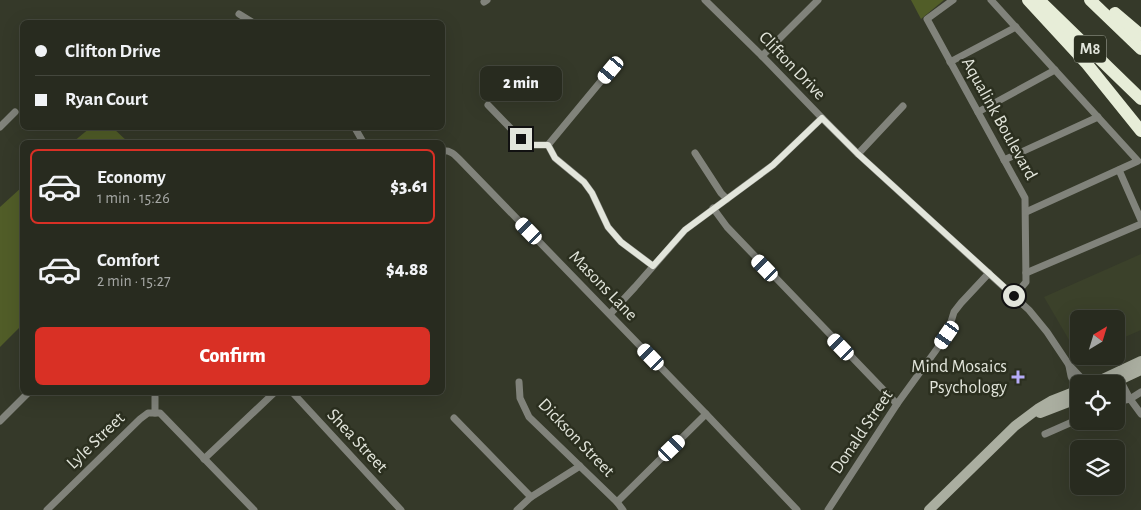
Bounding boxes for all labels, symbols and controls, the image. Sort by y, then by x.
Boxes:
street label: Clifton Drive [755,28,829,104]
road number: M8 [1074,36,1106,62]
text: Clifton Drive [65,42,161,61]
car [595,54,626,86]
street label: Aqualink Boulevard [958,55,1040,183]
callout: 2 min [480,66,562,102]
text: 2 min [503,75,539,91]
text: Ryan Court [65,90,148,109]
route end [510,128,532,150]
icon: car [37,164,82,209]
text: Economy [97,168,166,187]
text: $3.61 [390,177,428,196]
text: 1 min · 15:26 [97,190,170,206]
car [513,215,544,247]
icon: car [37,247,82,292]
street label: Masons Lane [565,247,641,325]
text: Comfort [97,251,159,270]
car [749,252,780,284]
text: $4.88 [386,260,428,279]
text: 2 min · 15:27 [97,273,171,289]
route start [1003,285,1025,307]
north arrow [1070,310,1125,365]
map controls [1070,310,1125,495]
car [932,318,961,352]
button: Confirm [35,327,430,385]
car [825,331,856,363]
car [635,341,666,373]
place label: Mind Mosaics Psychology [911,358,1007,397]
marker: Mind Mosaics Psychology [1011,370,1025,384]
button: locate [1070,375,1125,430]
street label: Donald Street [827,387,897,477]
street label: Dickson Street [534,395,618,481]
street label: Shea Street [323,406,391,476]
street label: Lyle Street [64,409,129,473]
car [655,432,688,464]
button: layers [1070,440,1125,495]

